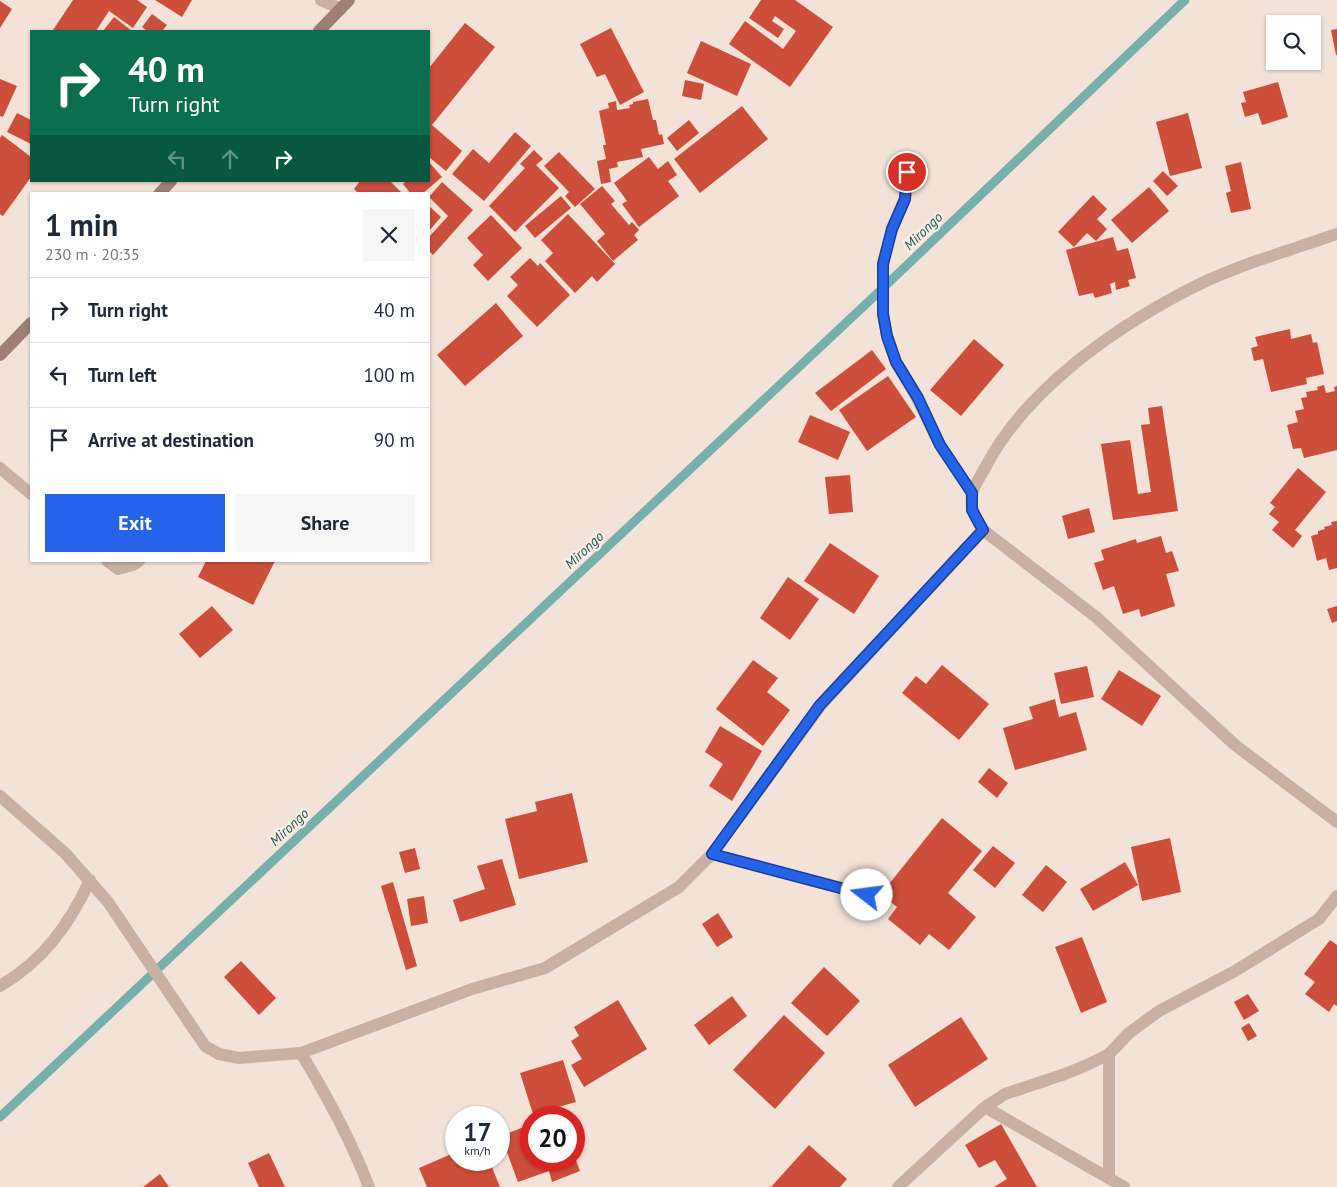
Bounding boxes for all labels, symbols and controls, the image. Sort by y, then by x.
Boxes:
map controls [1266,15,1321,70]
button: search [1266,15,1321,70]
text: 40 m [128,46,205,92]
icon: right [45,50,110,115]
text: Turn right [128,90,220,118]
icon: left [163,145,191,173]
icon: ahead [216,145,244,173]
icon: right [269,145,297,173]
pin [886,151,928,193]
icon: arrive [893,158,921,186]
text: 1 min [45,205,118,244]
water label: Mirongo [900,208,946,254]
button: close [363,209,415,261]
text: 230 m · 20:35 [45,244,140,264]
icon: right [45,296,73,324]
text: Turn right [88,298,168,322]
text: 40 m [374,298,415,322]
icon: left [45,361,73,389]
text: Turn left [88,363,157,387]
text: 100 m [363,363,415,387]
icon: arrive [45,426,73,454]
text: Arrive at destination [88,428,254,452]
text: 90 m [374,428,415,452]
button: Exit [45,494,225,552]
button: Share [235,494,415,552]
water label: Mirongo [561,527,607,573]
water label: Mirongo [266,804,312,850]
position arrow [840,868,892,920]
speed limit sign: 20 [520,1106,585,1171]
text: 17 [463,1116,492,1148]
text: km/h [464,1143,491,1158]

